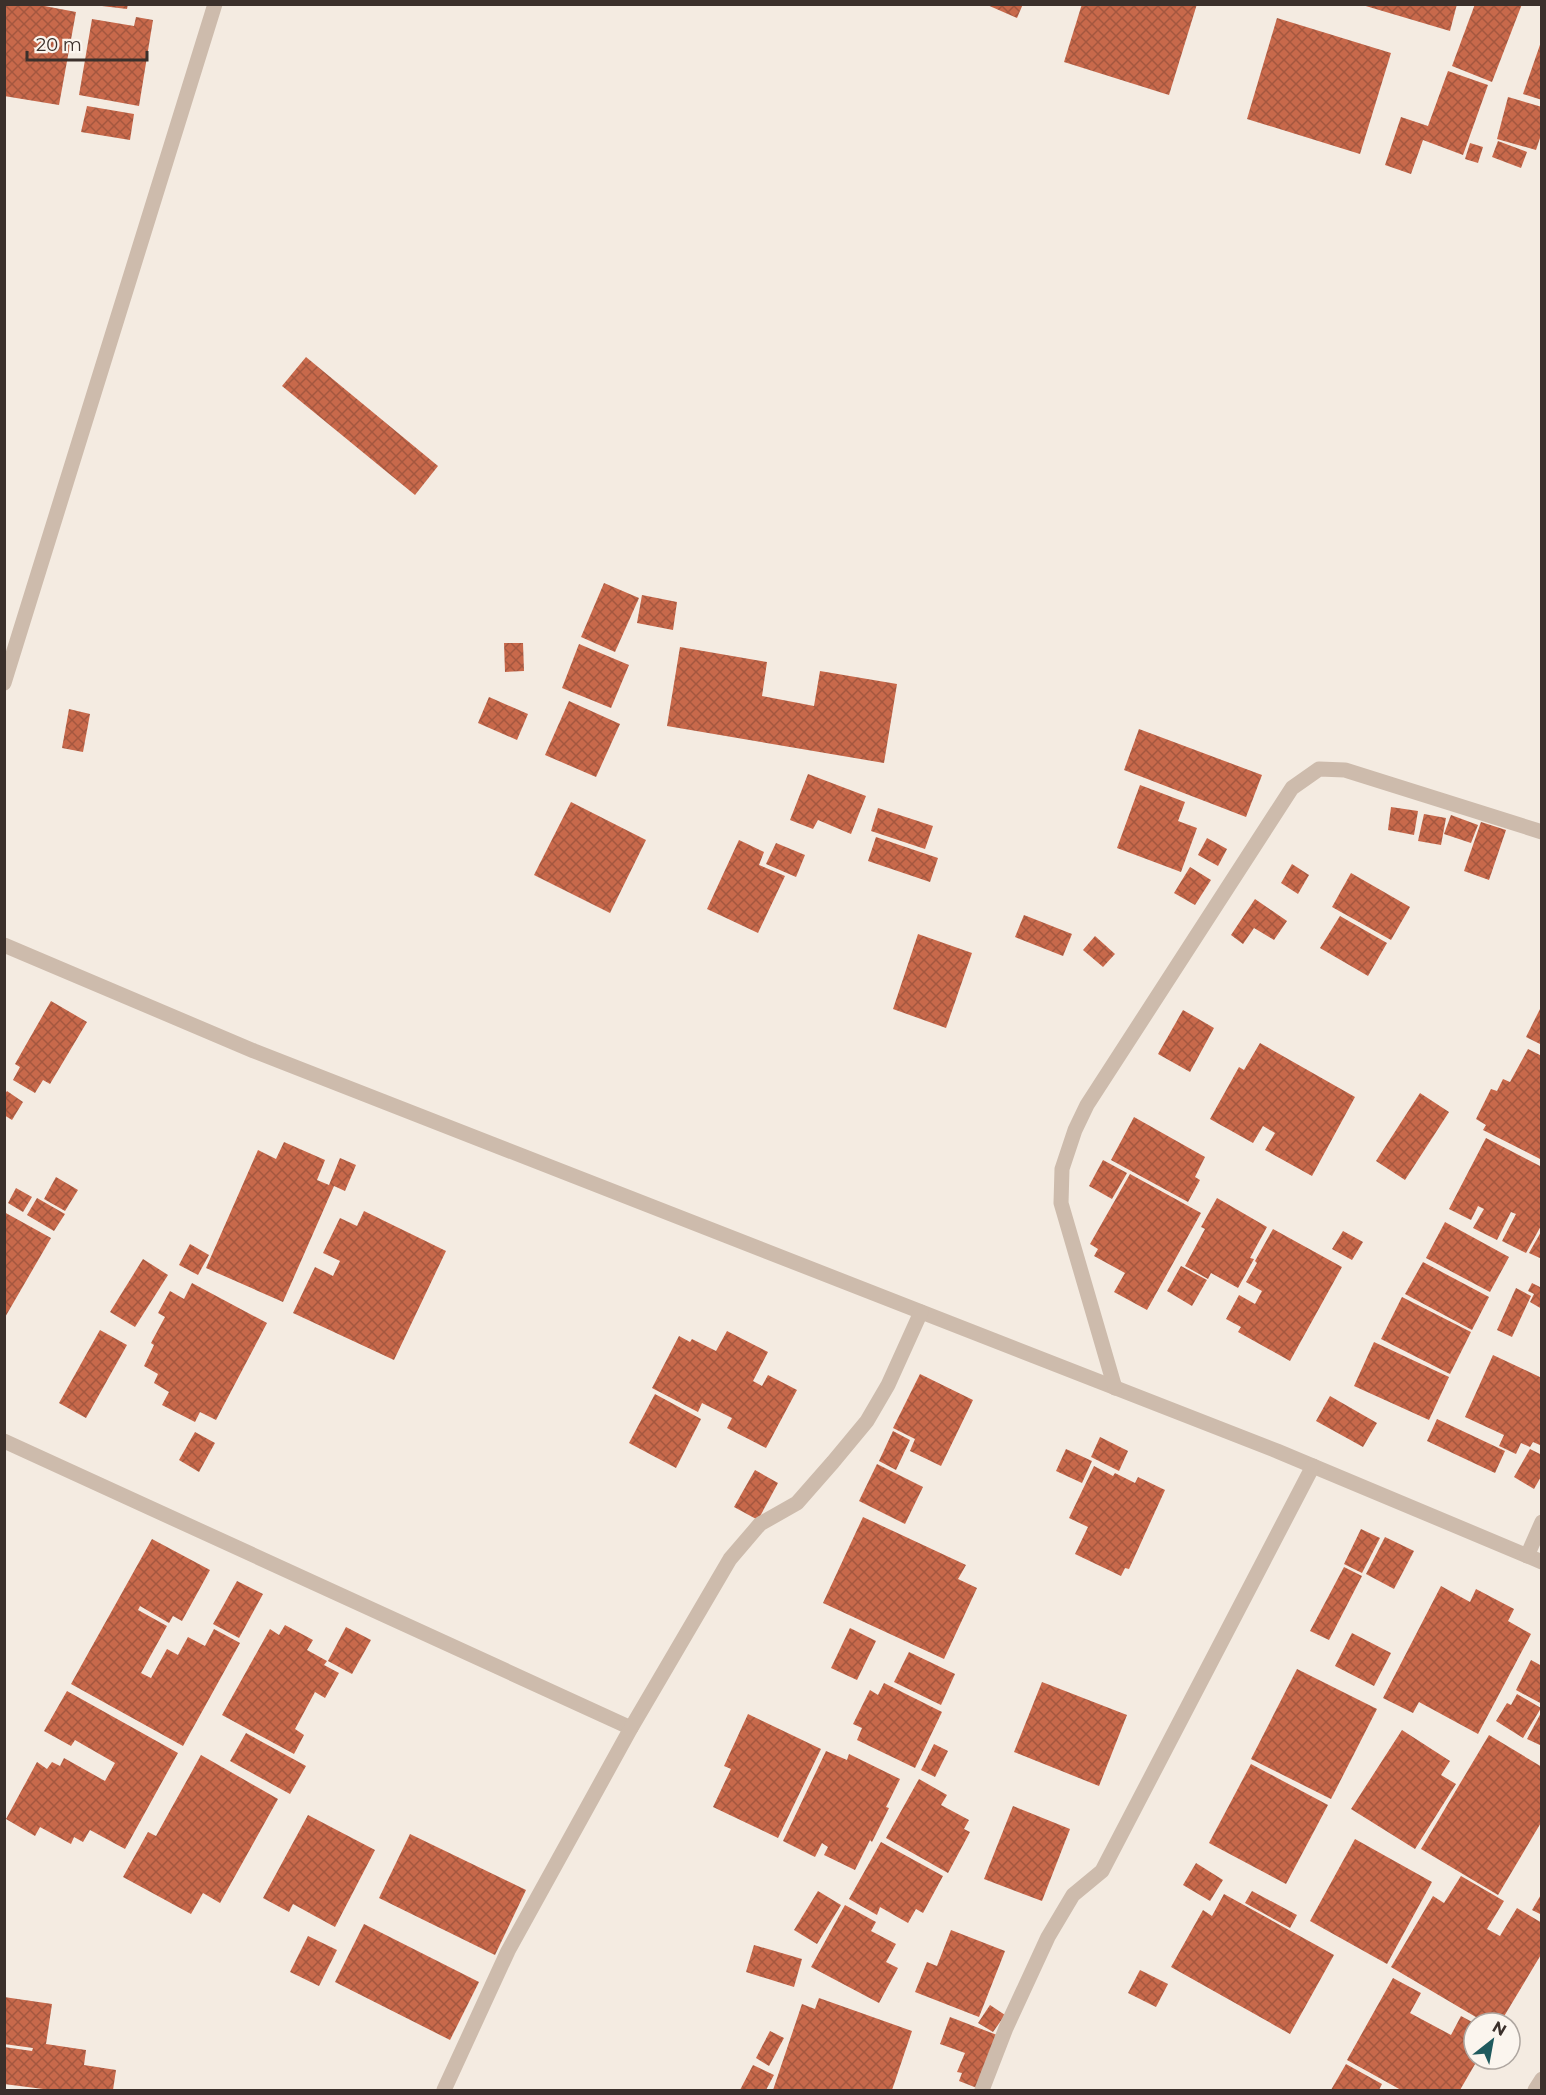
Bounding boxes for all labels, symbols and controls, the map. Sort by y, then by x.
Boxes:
scale bar [27,24,147,62]
text: 20 m [36,34,82,56]
north arrow [1462,2011,1522,2071]
text: N [1489,2017,1510,2040]

